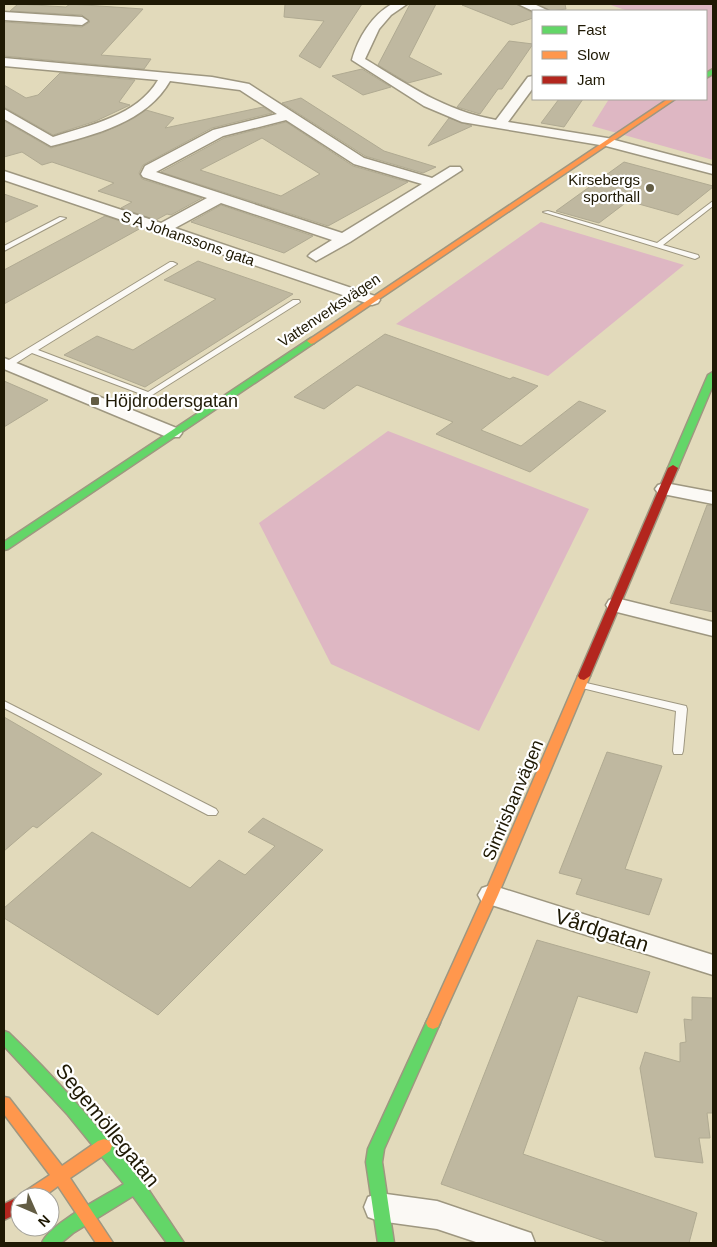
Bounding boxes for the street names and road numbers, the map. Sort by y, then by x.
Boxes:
street label: S A Johanssons gata [119,207,258,269]
street label: Vattenverksvägen [275,270,383,350]
street label: Simrisbanvägen [479,737,547,863]
street label: Vårdgatan [552,904,652,956]
street label: Segemöllegatan [51,1059,165,1191]

